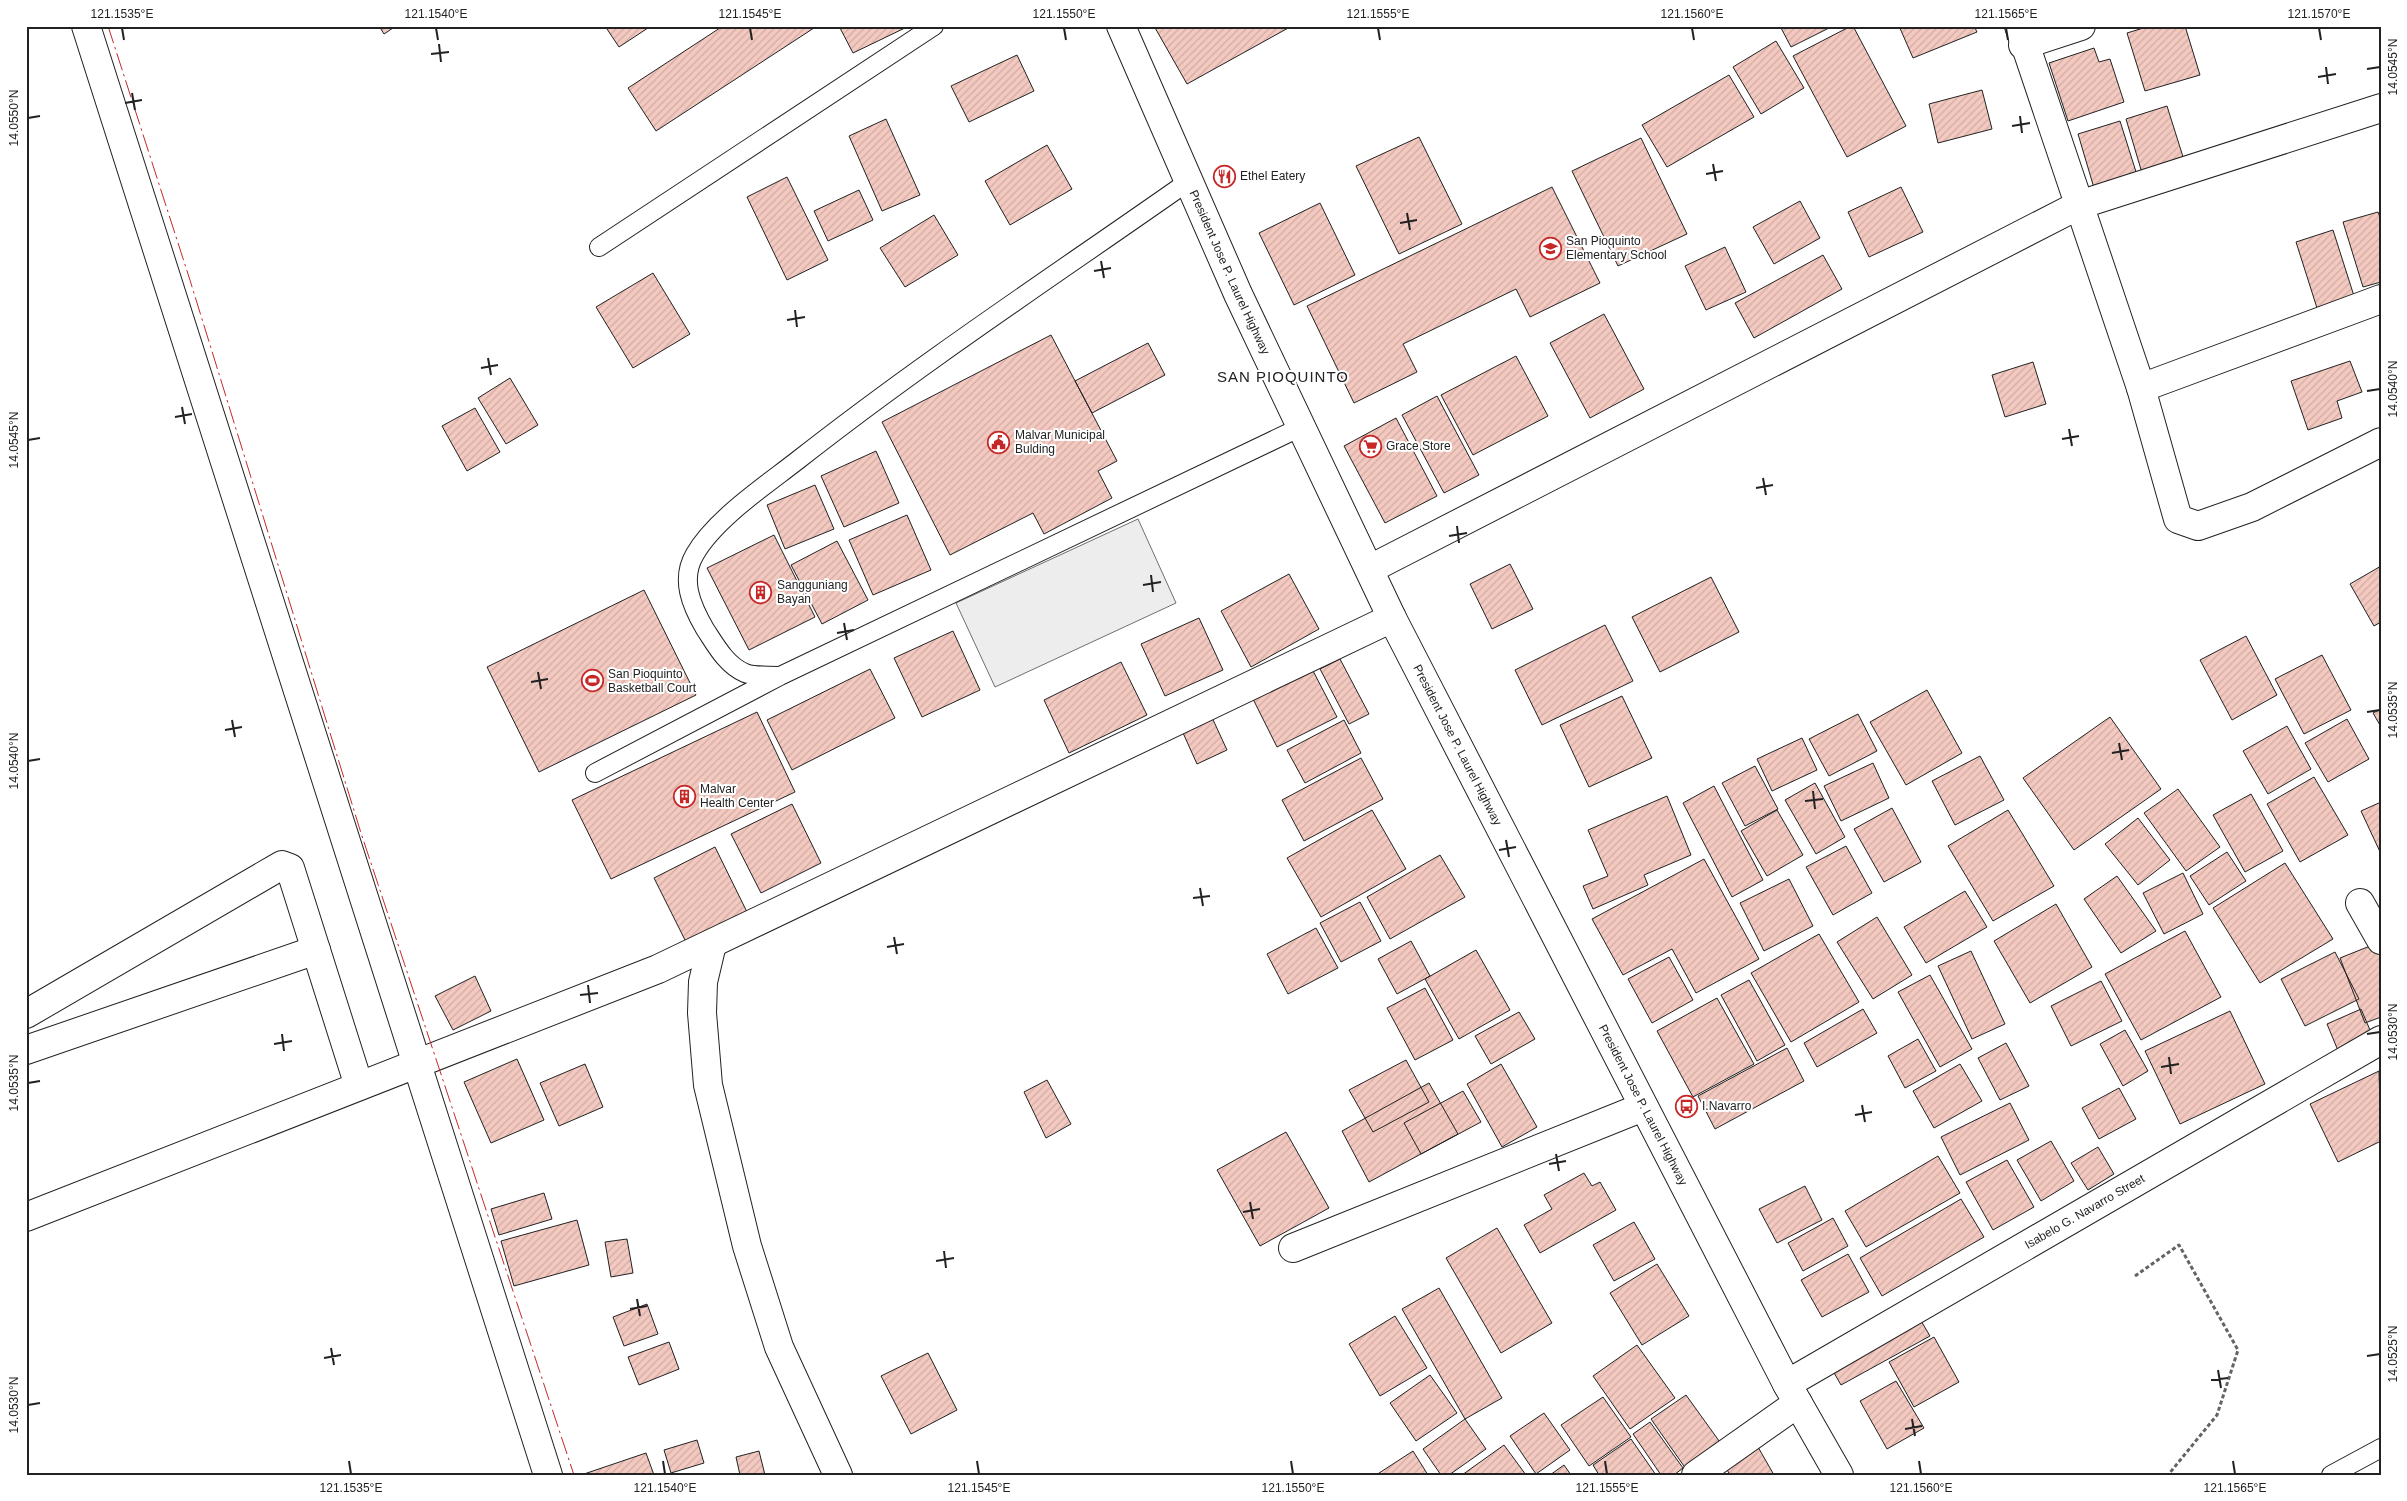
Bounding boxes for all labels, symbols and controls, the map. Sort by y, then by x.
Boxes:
text: 121.1535°E [91,7,153,21]
text: 121.1540°E [405,7,467,21]
text: 121.1545°E [719,7,781,21]
text: 121.1550°E [1033,7,1095,21]
text: 121.1555°E [1347,7,1409,21]
text: 121.1560°E [1661,7,1723,21]
text: 121.1565°E [1975,7,2037,21]
text: 121.1570°E [2288,7,2350,21]
text: 14.0545°N [2386,39,2400,95]
text: 14.0550°N [7,90,21,146]
restaurant icon: Ethel Eatery [1212,164,1236,188]
place label: Ethel Eatery [1240,169,1305,183]
street label: President Jose P. Laurel Highway [1186,188,1273,357]
place label: San Pioquinto Elementary School [1566,234,1667,262]
school or university icon: San Pioquinto Elementary School [1538,236,1562,260]
text: 14.0540°N [2386,361,2400,417]
district label: SAN PIOQUINTO [1217,368,1349,385]
text: 14.0545°N [7,412,21,468]
place label: Malvar Municipal Bulding [1015,428,1105,456]
public building icon: Malvar Municipal Bulding [987,430,1011,454]
supermarket icon: Grace Store [1358,434,1382,458]
place label: Grace Store [1386,439,1451,453]
place label: Sangguniang Bayan [777,578,848,606]
building icon: Sangguniang Bayan [749,580,773,604]
street label: President Jose P. Laurel Highway [1410,662,1505,828]
place label: San Pioquinto Basketball Court [608,667,697,695]
sports icon: San Pioquinto Basketball Court [580,669,604,693]
text: 14.0535°N [2386,682,2400,738]
text: 14.0540°N [7,733,21,789]
place label: Malvar Health Center [700,782,774,810]
building icon: Malvar Health Center [672,784,696,808]
text: 14.0530°N [2386,1004,2400,1060]
street label: President Jose P. Laurel Highway [1596,1022,1690,1188]
text: 14.0535°N [7,1055,21,1111]
bus stop icon: I.Navarro [1674,1094,1698,1118]
place label: I.Navarro [1702,1099,1752,1113]
street label: Isabelo G. Navarro Street [2022,1171,2148,1252]
text: 14.0525°N [2386,1326,2400,1382]
text: 14.0530°N [7,1377,21,1433]
text: 121.1535°E [320,1481,382,1495]
text: 121.1540°E [634,1481,696,1495]
text: 121.1545°E [948,1481,1010,1495]
text: 121.1550°E [1262,1481,1324,1495]
text: 121.1555°E [1576,1481,1638,1495]
text: 121.1560°E [1890,1481,1952,1495]
text: 121.1565°E [2204,1481,2266,1495]

